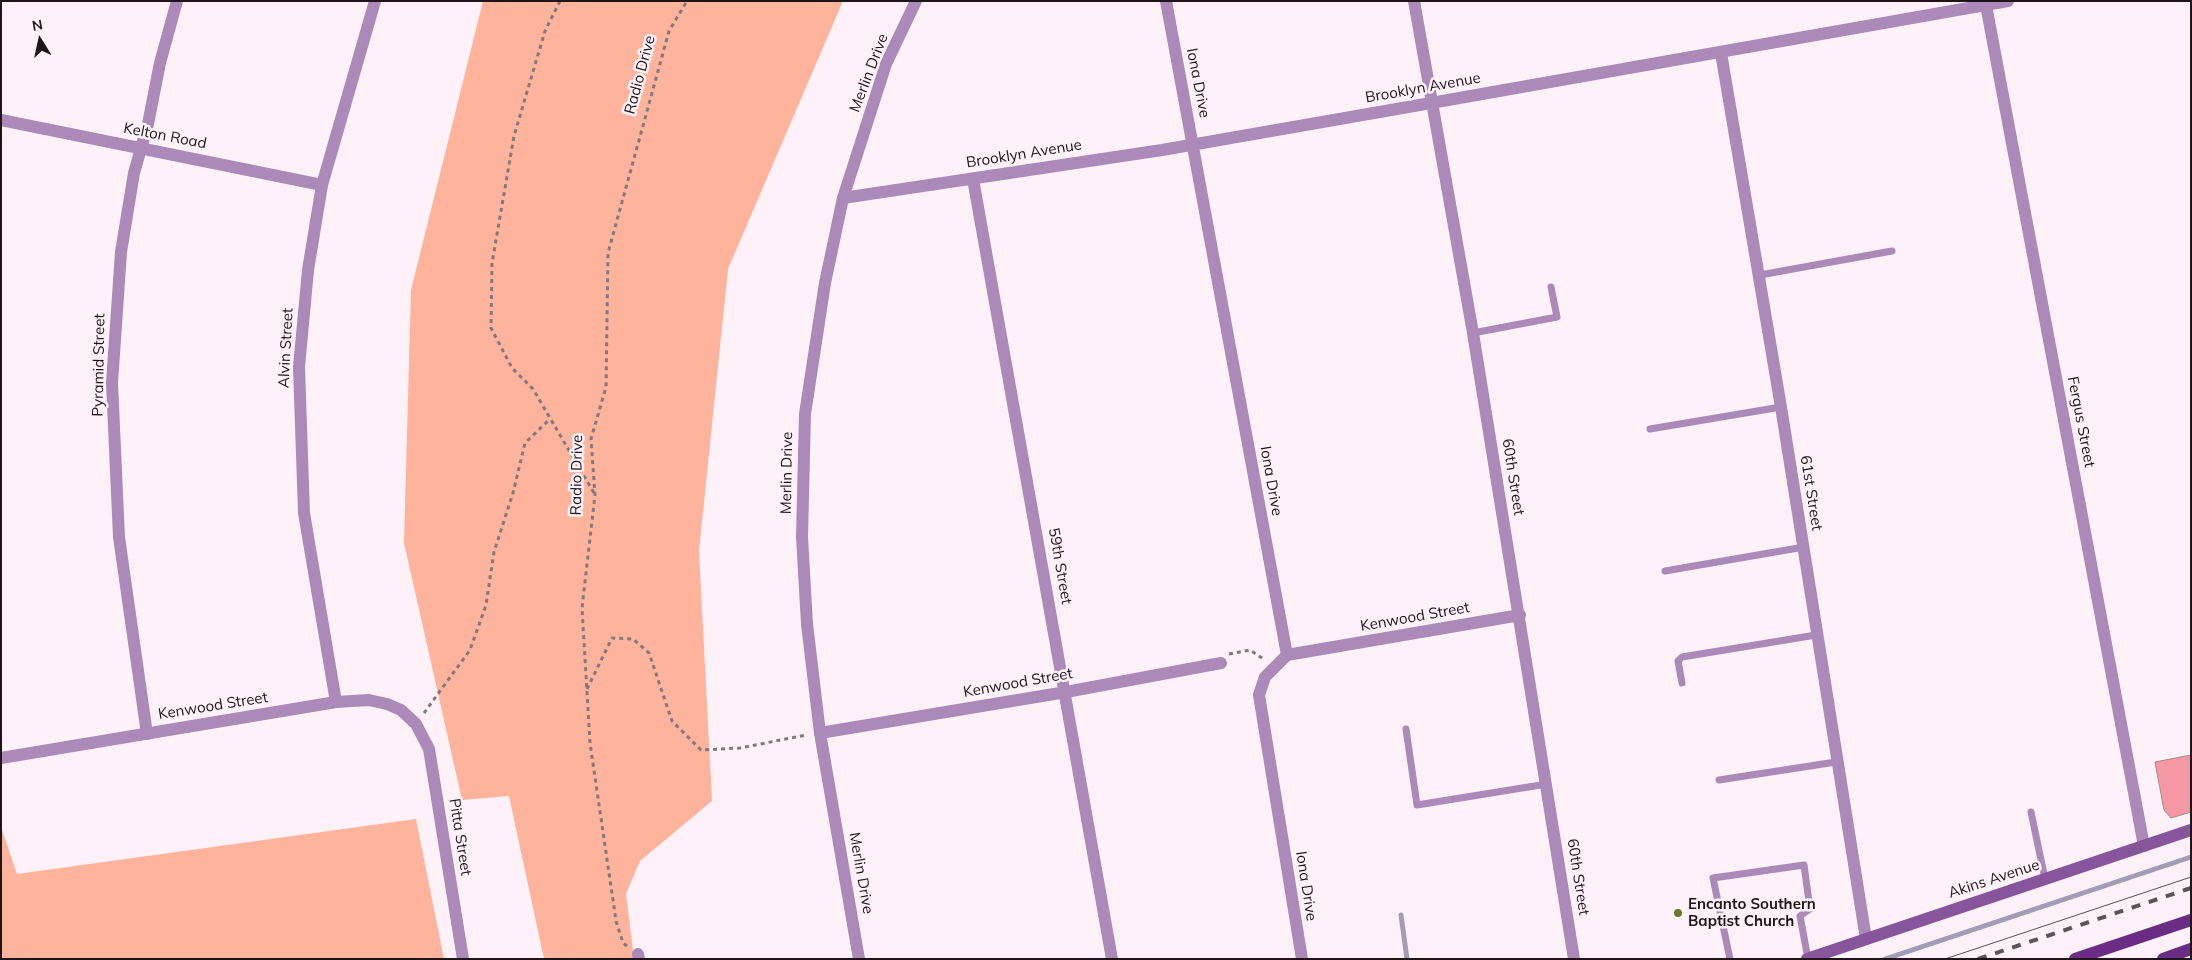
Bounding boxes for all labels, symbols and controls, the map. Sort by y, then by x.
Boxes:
north arrow [15,15,65,65]
text: N [31,15,44,35]
street label: Merlin Drive [846,31,892,115]
street label: Radio Drive [621,34,659,116]
street label: Iona Drive [1182,47,1214,119]
street label: Brooklyn Avenue [1364,69,1482,107]
street label: Kelton Road [122,119,208,153]
street label: Brooklyn Avenue [965,136,1083,172]
street label: Alvin Street [275,307,297,389]
street label: Pyramid Street [89,313,109,417]
street label: Fergus Street [2063,375,2099,469]
street label: Merlin Drive [777,432,797,514]
street label: Radio Drive [567,435,587,515]
street label: 60th Street [1498,437,1528,517]
street label: Iona Drive [1256,445,1286,517]
street label: 61st Street [1796,454,1826,532]
street label: 59th Street [1044,526,1076,606]
street label: Kenwood Street [1359,599,1471,635]
street label: Kenwood Street [962,665,1074,701]
street label: Kenwood Street [157,688,269,724]
street label: Pitta Street [445,797,475,877]
street label: Merlin Drive [845,831,877,915]
street label: 60th Street [1563,837,1593,917]
street label: Iona Drive [1292,850,1320,922]
street label: Akins Avenue [1946,856,2042,902]
place label: Encanto Southern Baptist Church [1688,895,1816,930]
marker: Encanto Southern Baptist Church [1672,907,1684,919]

